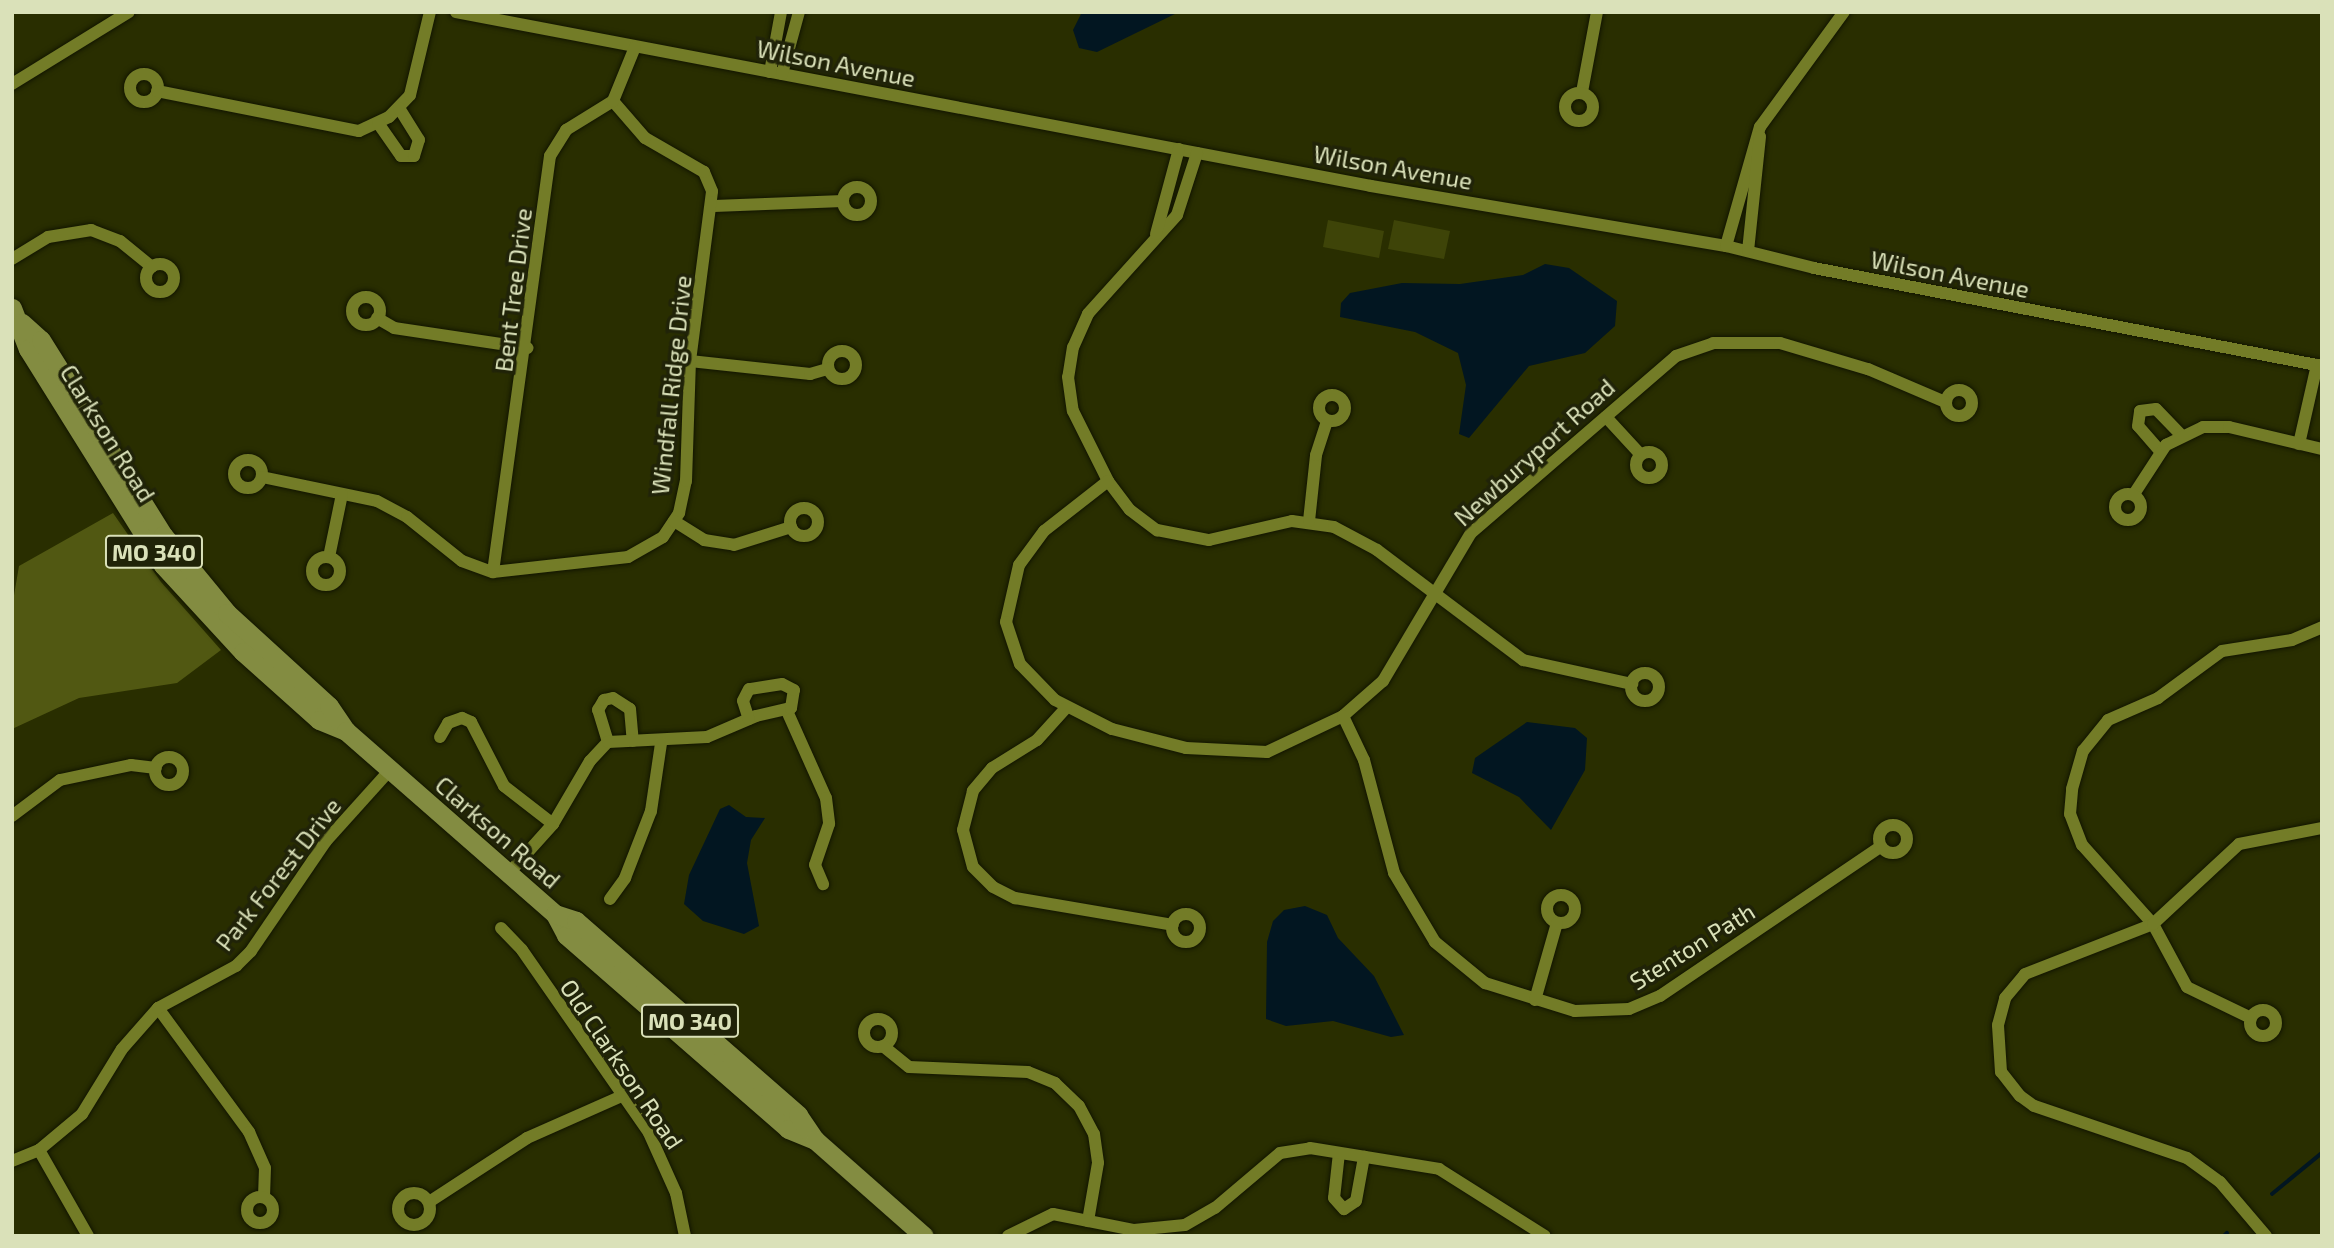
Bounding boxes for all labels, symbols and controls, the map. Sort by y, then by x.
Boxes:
street label: Wilson Avenue [754,33,918,93]
street label: Wilson Avenue [1311,139,1475,195]
street label: Bent Tree Drive [489,206,537,374]
street label: Wilson Avenue [1868,244,2032,304]
street label: Windfall Ridge Drive [645,273,697,497]
street label: Clarkson Road [54,359,162,507]
street label: Newburyport Road [1448,372,1620,532]
road number: MO 340 [103,532,205,572]
street label: Clarkson Road [430,770,566,894]
street label: Park Forest Drive [209,792,347,956]
street label: Stenton Path [1624,896,1760,996]
street label: Old Clarkson Road [555,974,689,1154]
road number: MO 340 [639,1002,741,1040]

